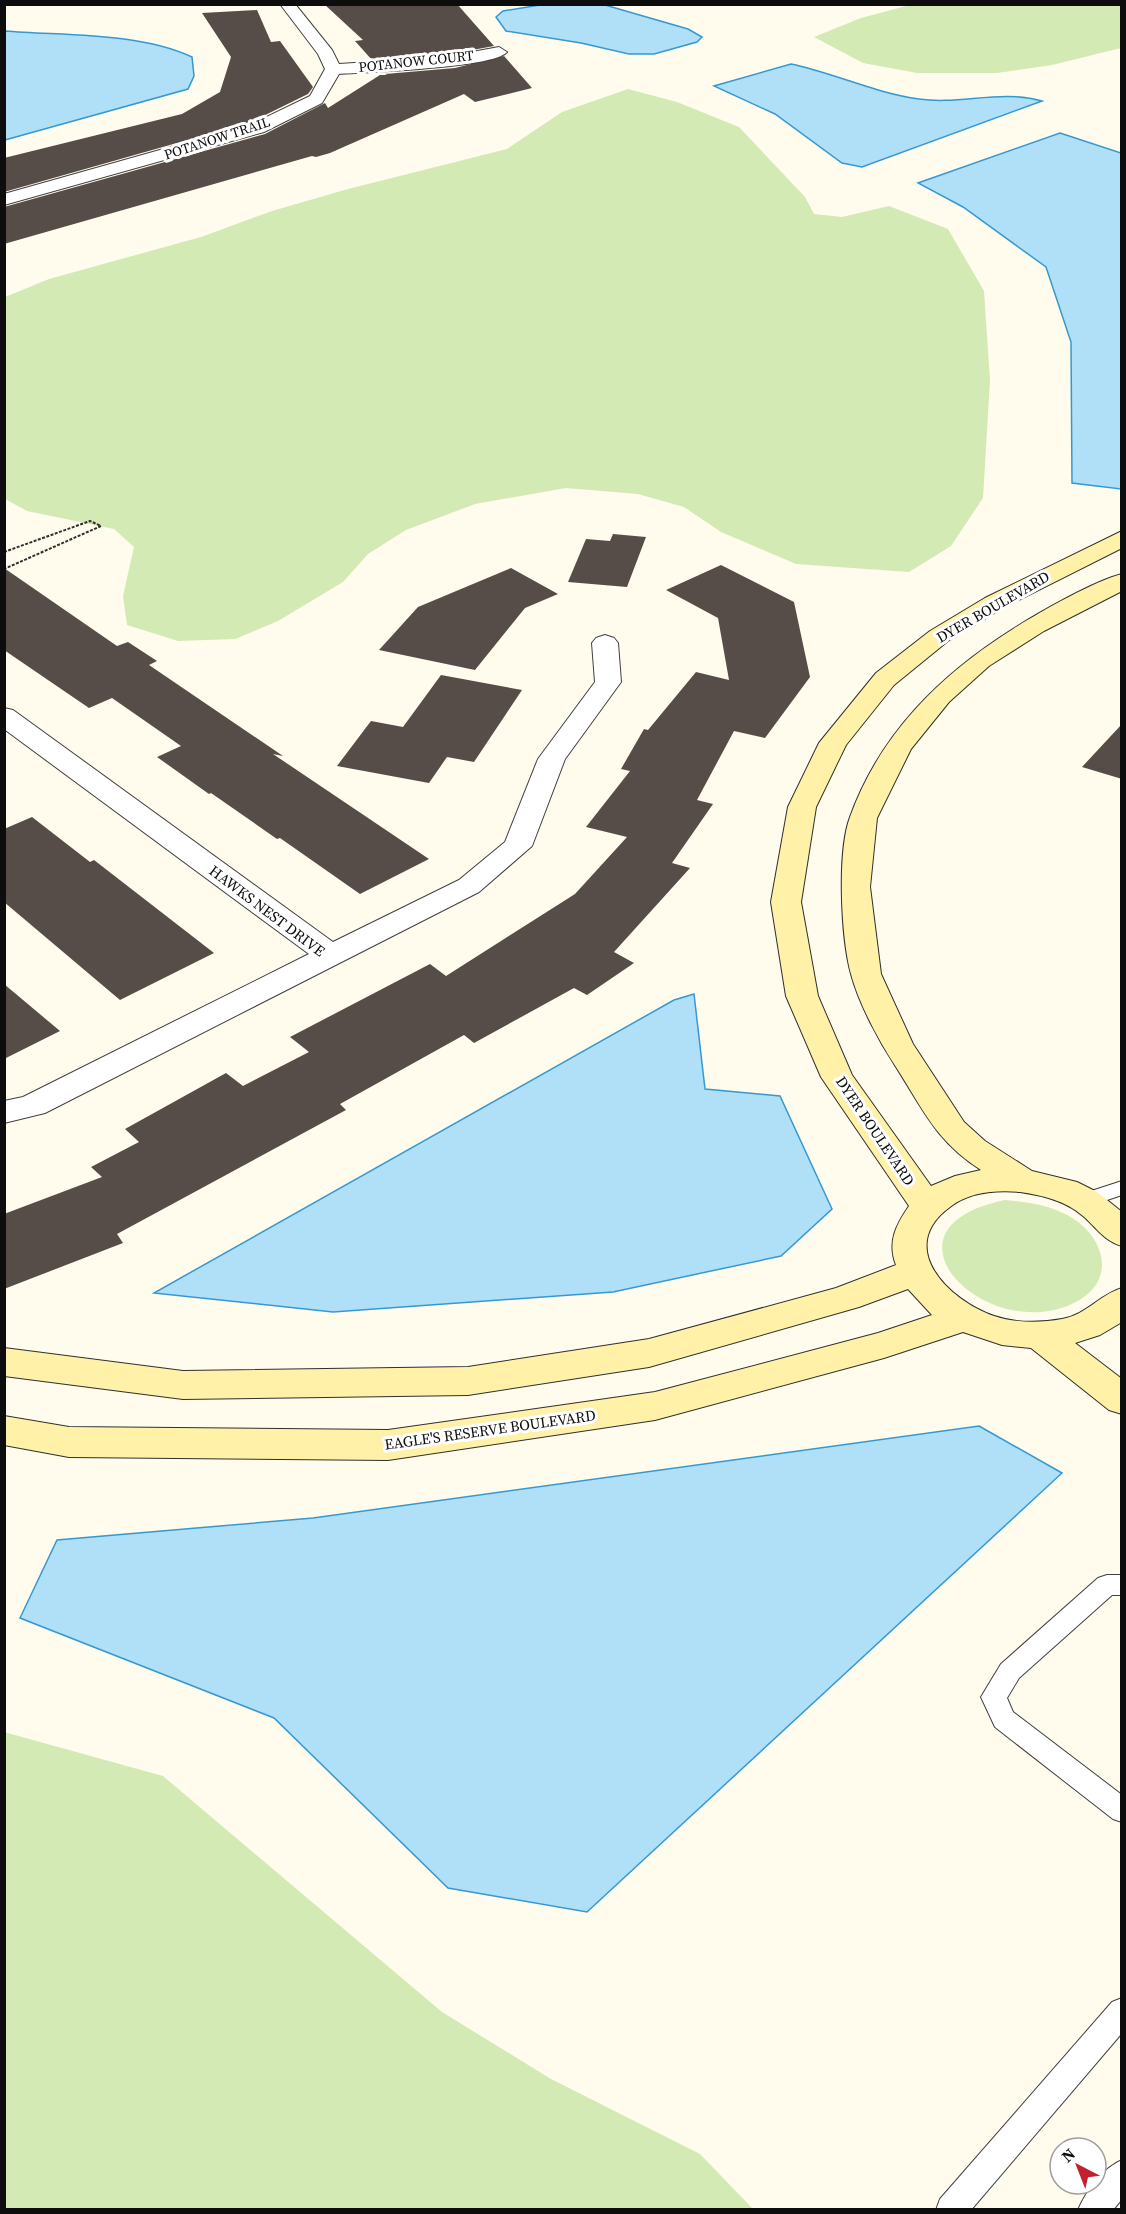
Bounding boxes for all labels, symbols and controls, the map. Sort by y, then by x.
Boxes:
street label: POTANOW COURT [357,45,475,77]
street label: POTANOW TRAIL [161,111,273,165]
street label: DYER BOULEVARD [932,566,1053,648]
street label: HAWKS NEST DRIVE [205,860,330,961]
street label: DYER BOULEVARD [831,1072,920,1190]
street label: EAGLE'S RESERVE BOULEVARD [383,1404,597,1455]
north arrow [1048,2136,1108,2196]
text: N [1056,2143,1080,2167]

